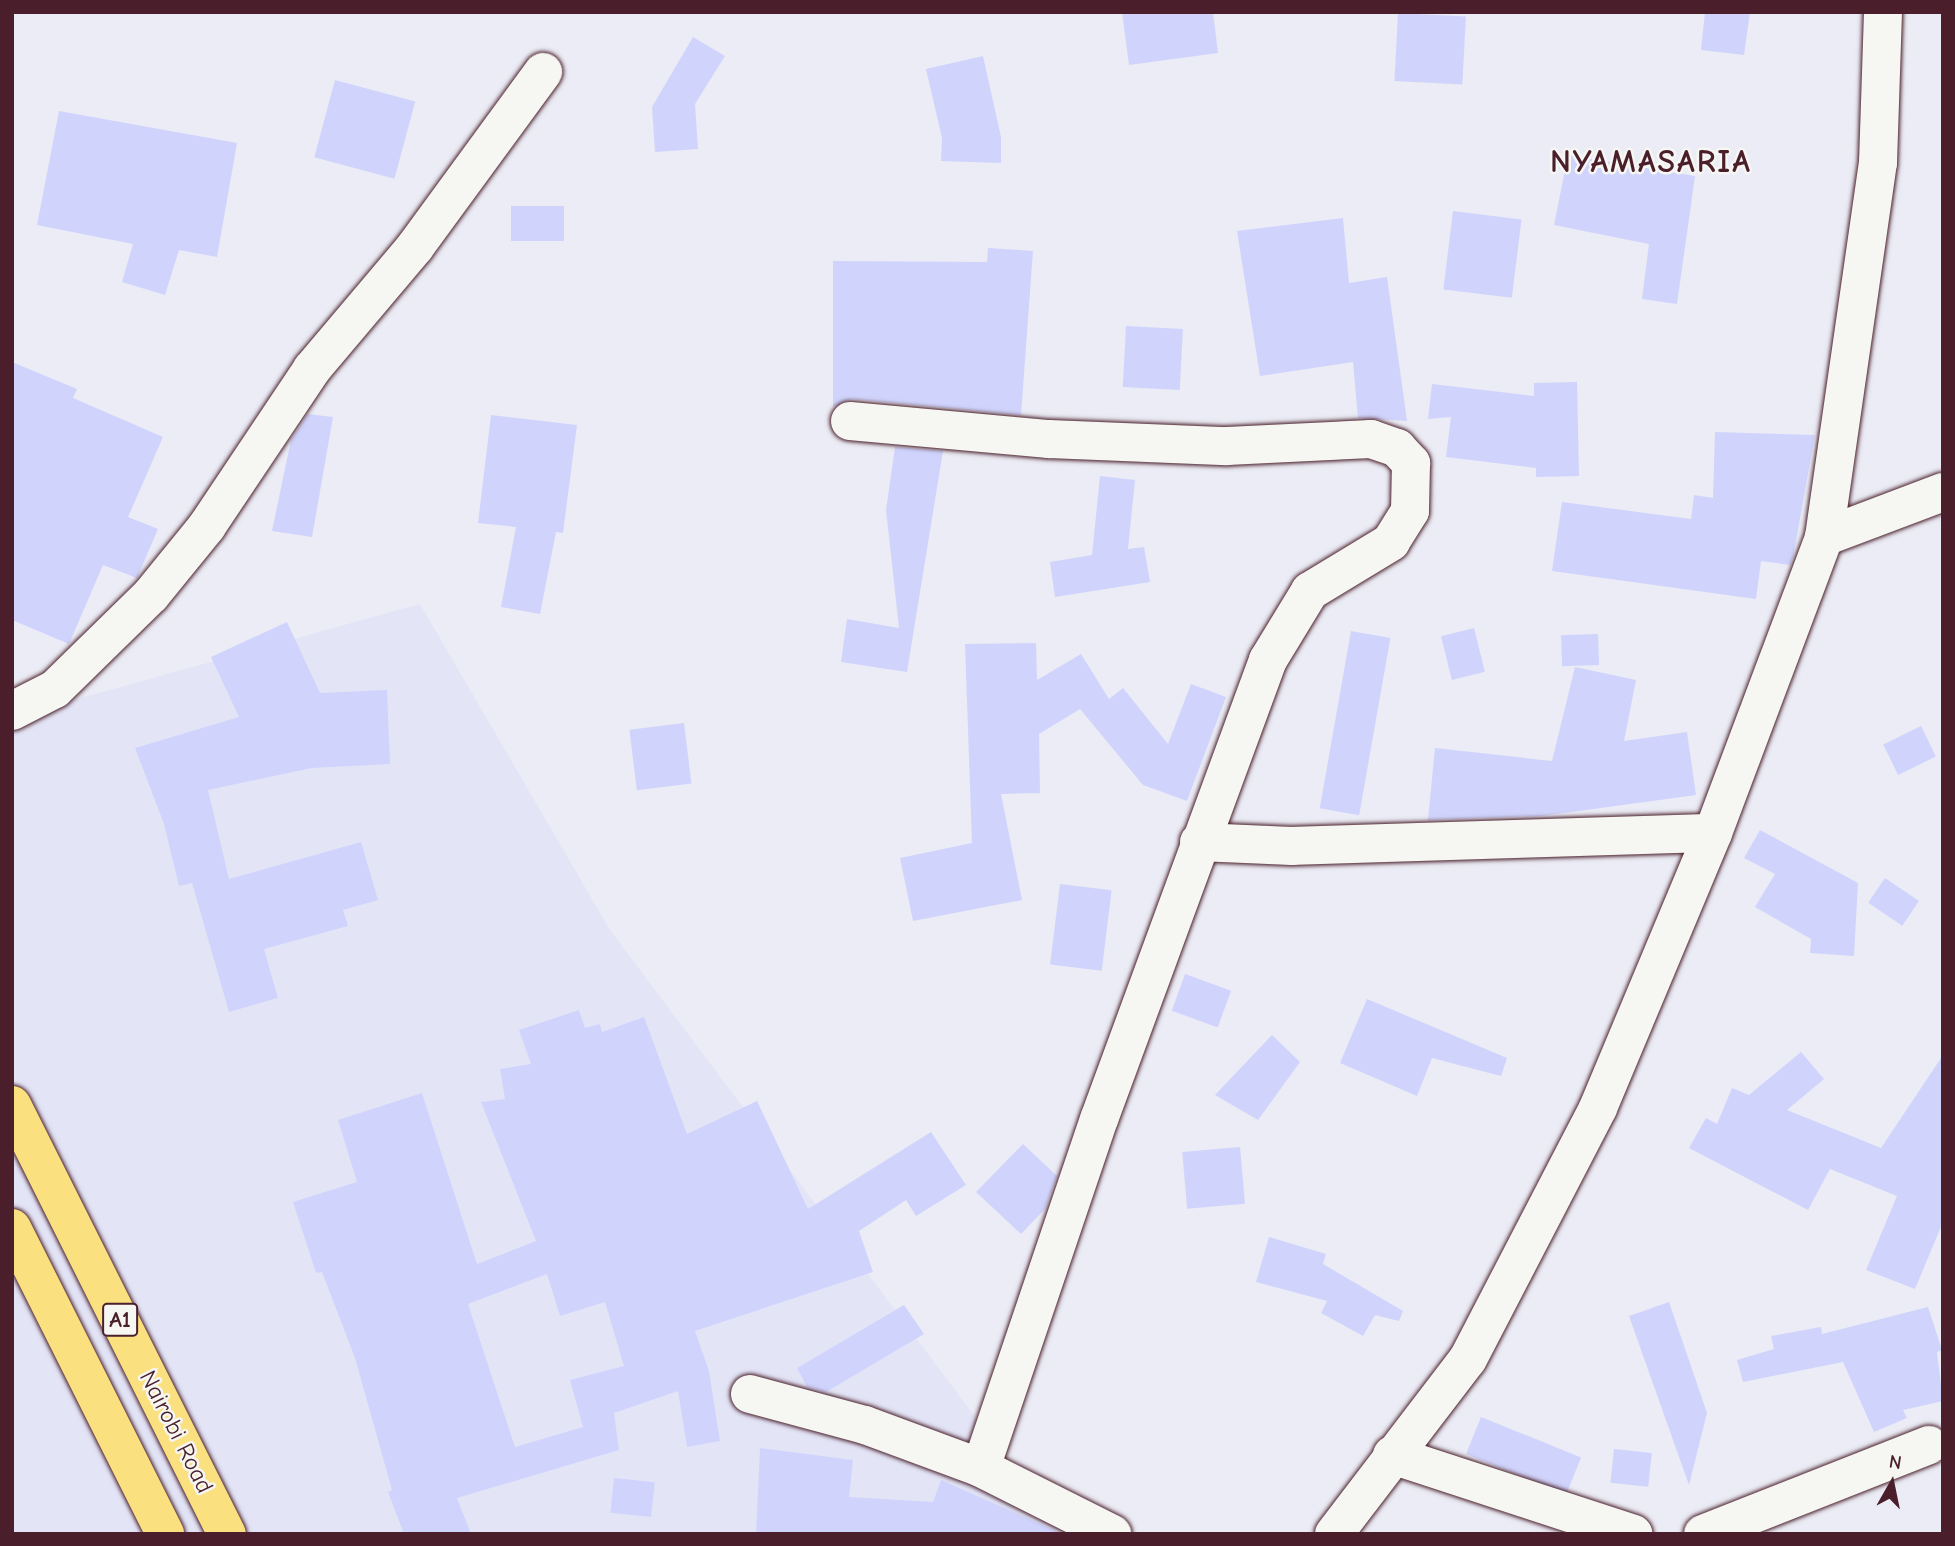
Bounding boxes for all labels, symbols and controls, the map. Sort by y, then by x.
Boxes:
district label: NYAMASARIA [1551,143,1751,181]
road number: A1 [101,1301,139,1340]
street label: Nairobi Road [133,1366,219,1498]
north arrow [1857,1448,1927,1518]
text: N [1887,1450,1903,1474]

